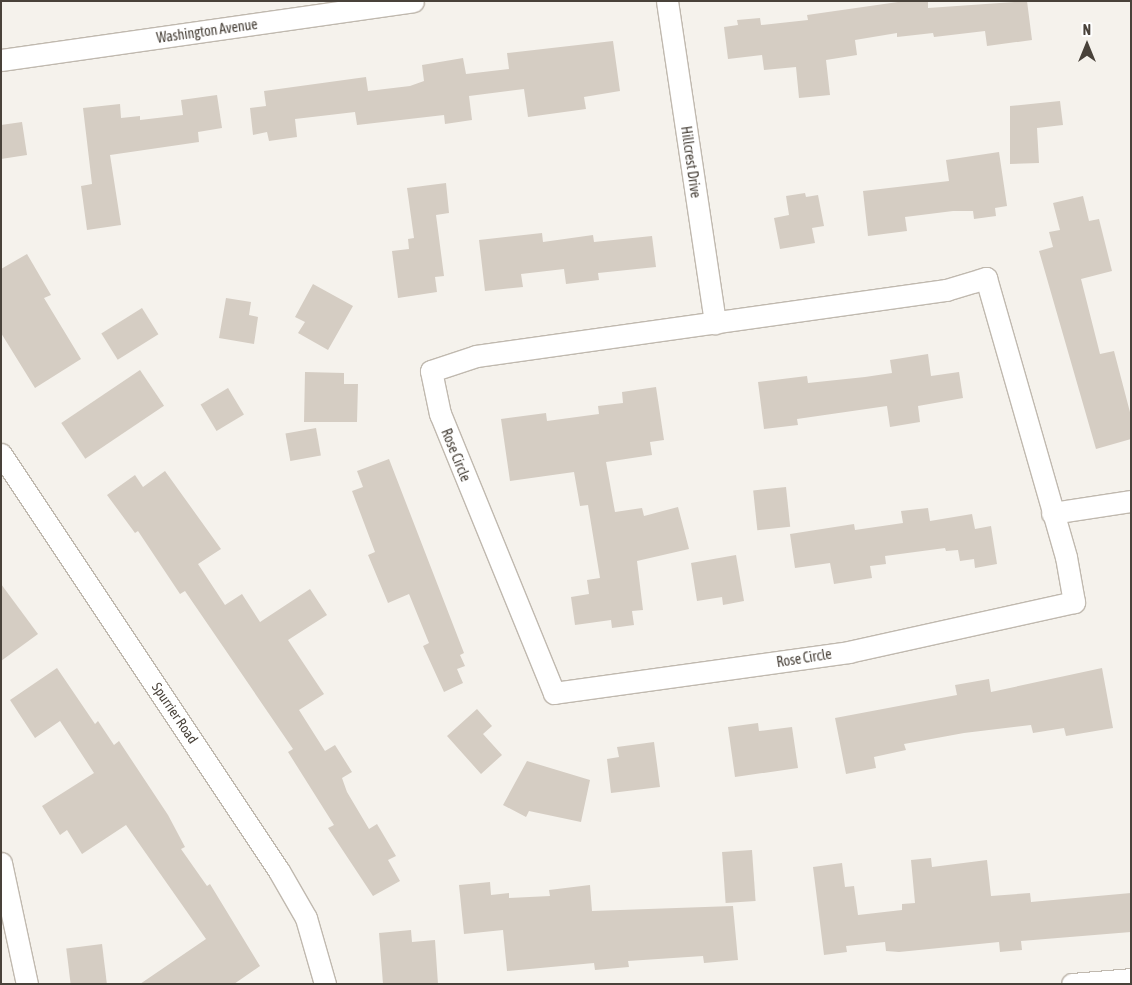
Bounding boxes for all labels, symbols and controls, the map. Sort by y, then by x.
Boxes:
street label: Washington Avenue [155,16,259,46]
north arrow [1062,20,1112,70]
text: N [1083,22,1091,38]
street label: Hillcrest Drive [678,125,704,199]
street label: Rose Circle [438,426,474,484]
street label: Rose Circle [775,645,833,671]
street label: Spurrier Road [148,679,202,747]

